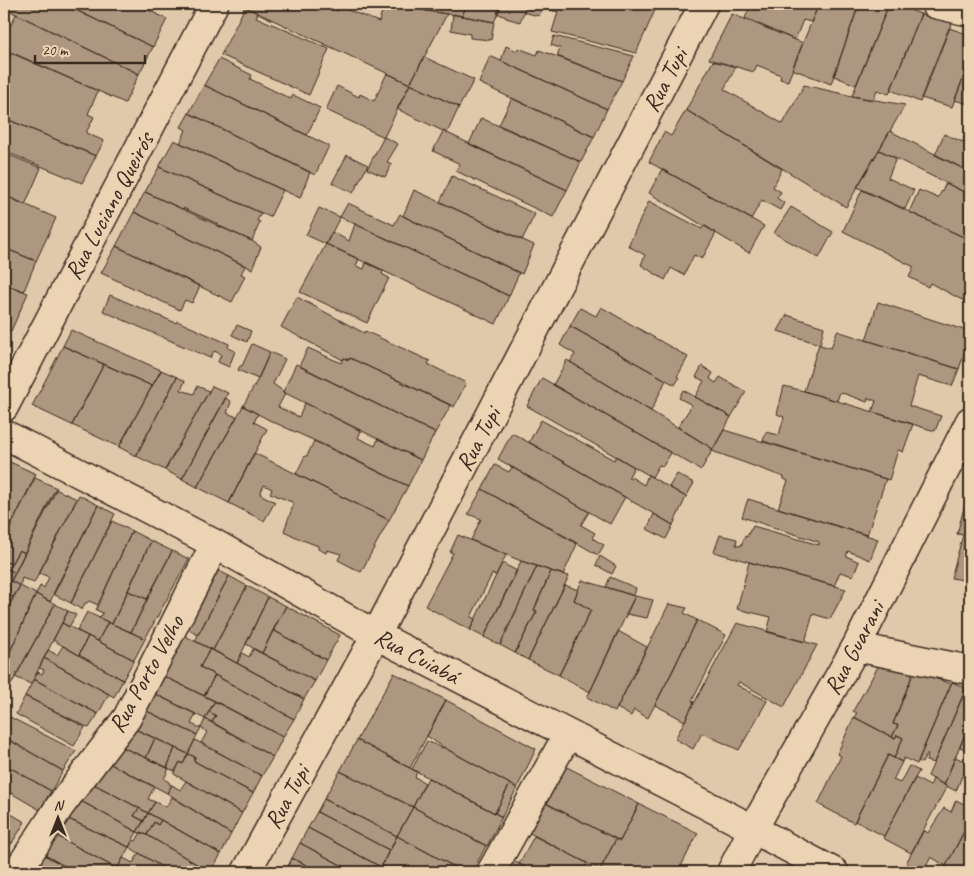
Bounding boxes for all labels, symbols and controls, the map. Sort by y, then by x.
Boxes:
scale bar [35,32,145,64]
text: 20 m [42,41,69,60]
street label: Rua Tupi [636,41,695,117]
street label: Rua Luciano Queirós [58,125,162,284]
street label: Rua Tupi [449,400,508,476]
street label: Rua Guarani [817,593,893,700]
street label: Rua Porto Velho [101,609,191,738]
street label: Rua Cuiabá [369,621,467,692]
street label: Rua Tupi [257,758,318,834]
north arrow [32,794,82,844]
text: N [54,797,65,814]

